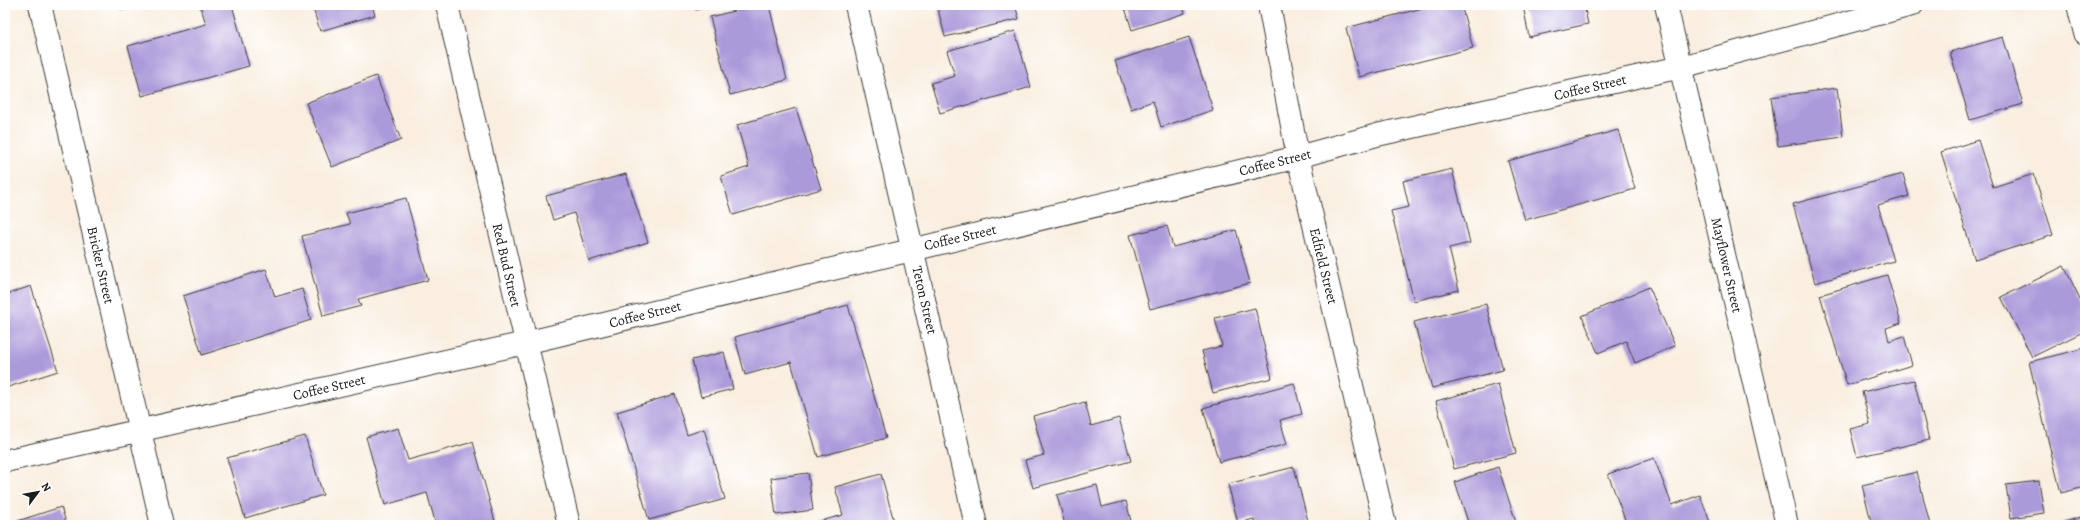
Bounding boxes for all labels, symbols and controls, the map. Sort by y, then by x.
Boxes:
street label: Coffee Street [1552,70,1629,105]
street label: Coffee Street [1237,144,1314,181]
street label: Mayflower Street [1706,215,1747,315]
street label: Coffee Street [922,220,999,255]
street label: Red Bud Street [488,221,525,309]
street label: Bricker Street [82,224,119,306]
street label: Edfield Street [1305,226,1342,307]
street label: Teton Street [907,264,942,336]
street label: Coffee Street [607,296,684,333]
street label: Coffee Street [291,370,368,405]
north arrow [18,472,58,512]
text: N [38,480,55,494]

